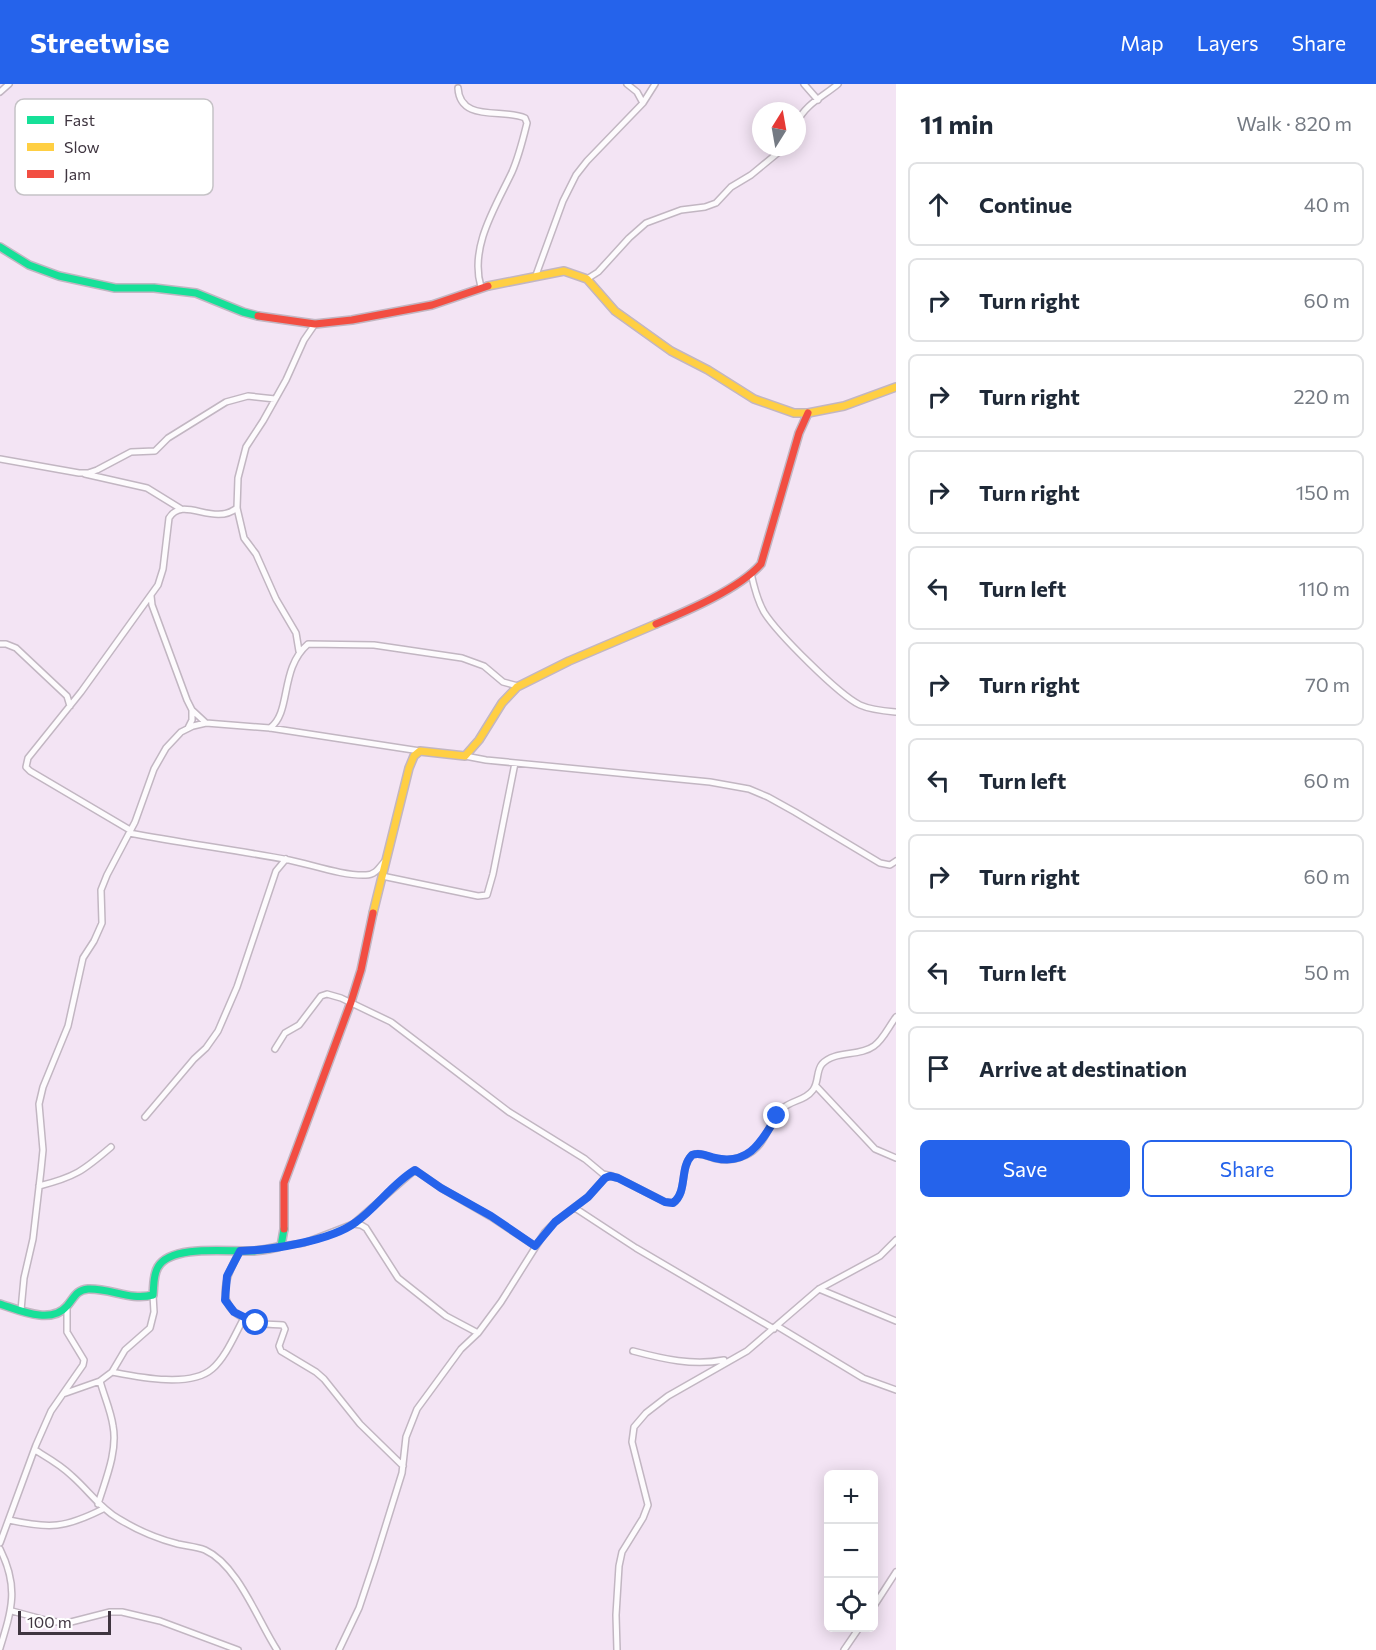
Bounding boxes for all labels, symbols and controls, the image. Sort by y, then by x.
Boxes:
text: Streetwise [30,25,170,59]
text: Map [1120,30,1164,55]
text: Layers [1197,30,1259,55]
text: Share [1292,30,1346,55]
legend [15,99,213,195]
north arrow [752,102,806,156]
text: 11 min [920,108,993,139]
text: Fast [64,110,95,129]
text: Walk · 820 m [1236,111,1352,135]
text: Slow [64,137,100,156]
text: Jam [64,164,91,183]
icon: ahead [922,188,955,221]
text: Continue [979,191,1072,218]
text: 40 m [1304,192,1350,216]
icon: right [922,284,955,317]
text: Turn right [979,287,1080,314]
text: 60 m [1304,288,1350,312]
icon: right [922,380,955,413]
text: Turn right [979,383,1080,410]
text: 220 m [1294,384,1350,408]
icon: right [922,476,955,509]
text: Turn right [979,479,1080,506]
text: 150 m [1296,480,1350,504]
icon: left [922,572,955,605]
text: Turn left [979,575,1066,602]
text: 110 m [1299,576,1350,600]
icon: right [922,668,955,701]
text: Turn right [979,671,1080,698]
text: 70 m [1305,672,1350,696]
icon: left [922,764,955,797]
text: Turn left [979,767,1066,794]
text: 60 m [1304,768,1350,792]
icon: right [922,860,955,893]
text: Turn right [979,863,1080,890]
text: 60 m [1304,864,1350,888]
icon: left [922,956,955,989]
text: Turn left [979,959,1066,986]
text: 50 m [1304,960,1350,984]
icon: arrive [922,1052,955,1085]
text: Arrive at destination [979,1055,1187,1082]
route end [763,1102,789,1128]
button: Save [920,1140,1130,1197]
button: Share [1142,1140,1352,1197]
route start [242,1309,268,1335]
map controls [824,1470,878,1632]
button: + [824,1470,878,1524]
button: − [824,1524,878,1578]
button: locate [824,1578,878,1632]
scale bar [18,1608,111,1636]
text: 100 m [27,1612,72,1631]

